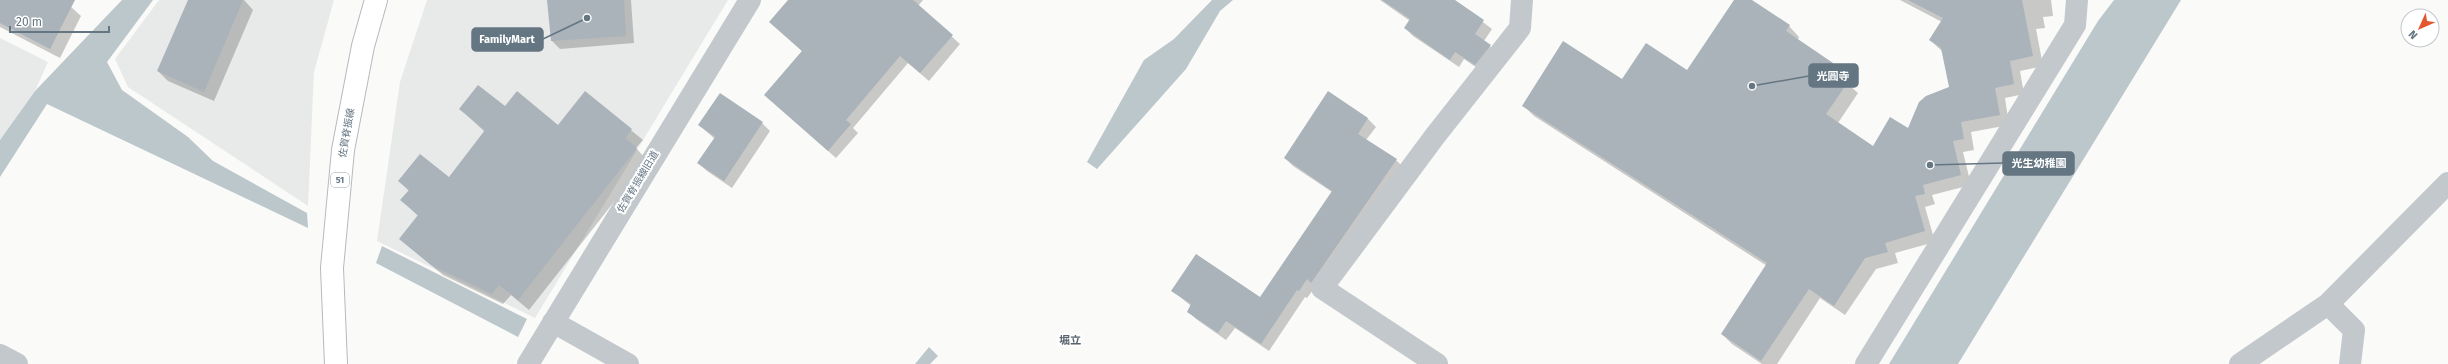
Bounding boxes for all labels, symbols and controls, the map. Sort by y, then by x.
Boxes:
scale bar [10,8,109,34]
north arrow [2400,8,2440,48]
text: 20 m [16,15,42,29]
callout: FamilyMart [472,28,543,51]
text: N [2406,28,2420,42]
text: FamilyMart [479,33,535,46]
callout: 光圓寺 [1809,64,1858,87]
text: 光圓寺 [1817,70,1850,83]
street label: 佐賀脊振線 [337,107,357,159]
street label: 佐賀脊振線旧道 [615,149,661,215]
callout: 光生幼稚園 [2003,152,2074,175]
text: 光生幼稚園 [2012,157,2067,170]
road number: 51 [331,173,349,187]
district label: 堀立 [1059,334,1081,347]

